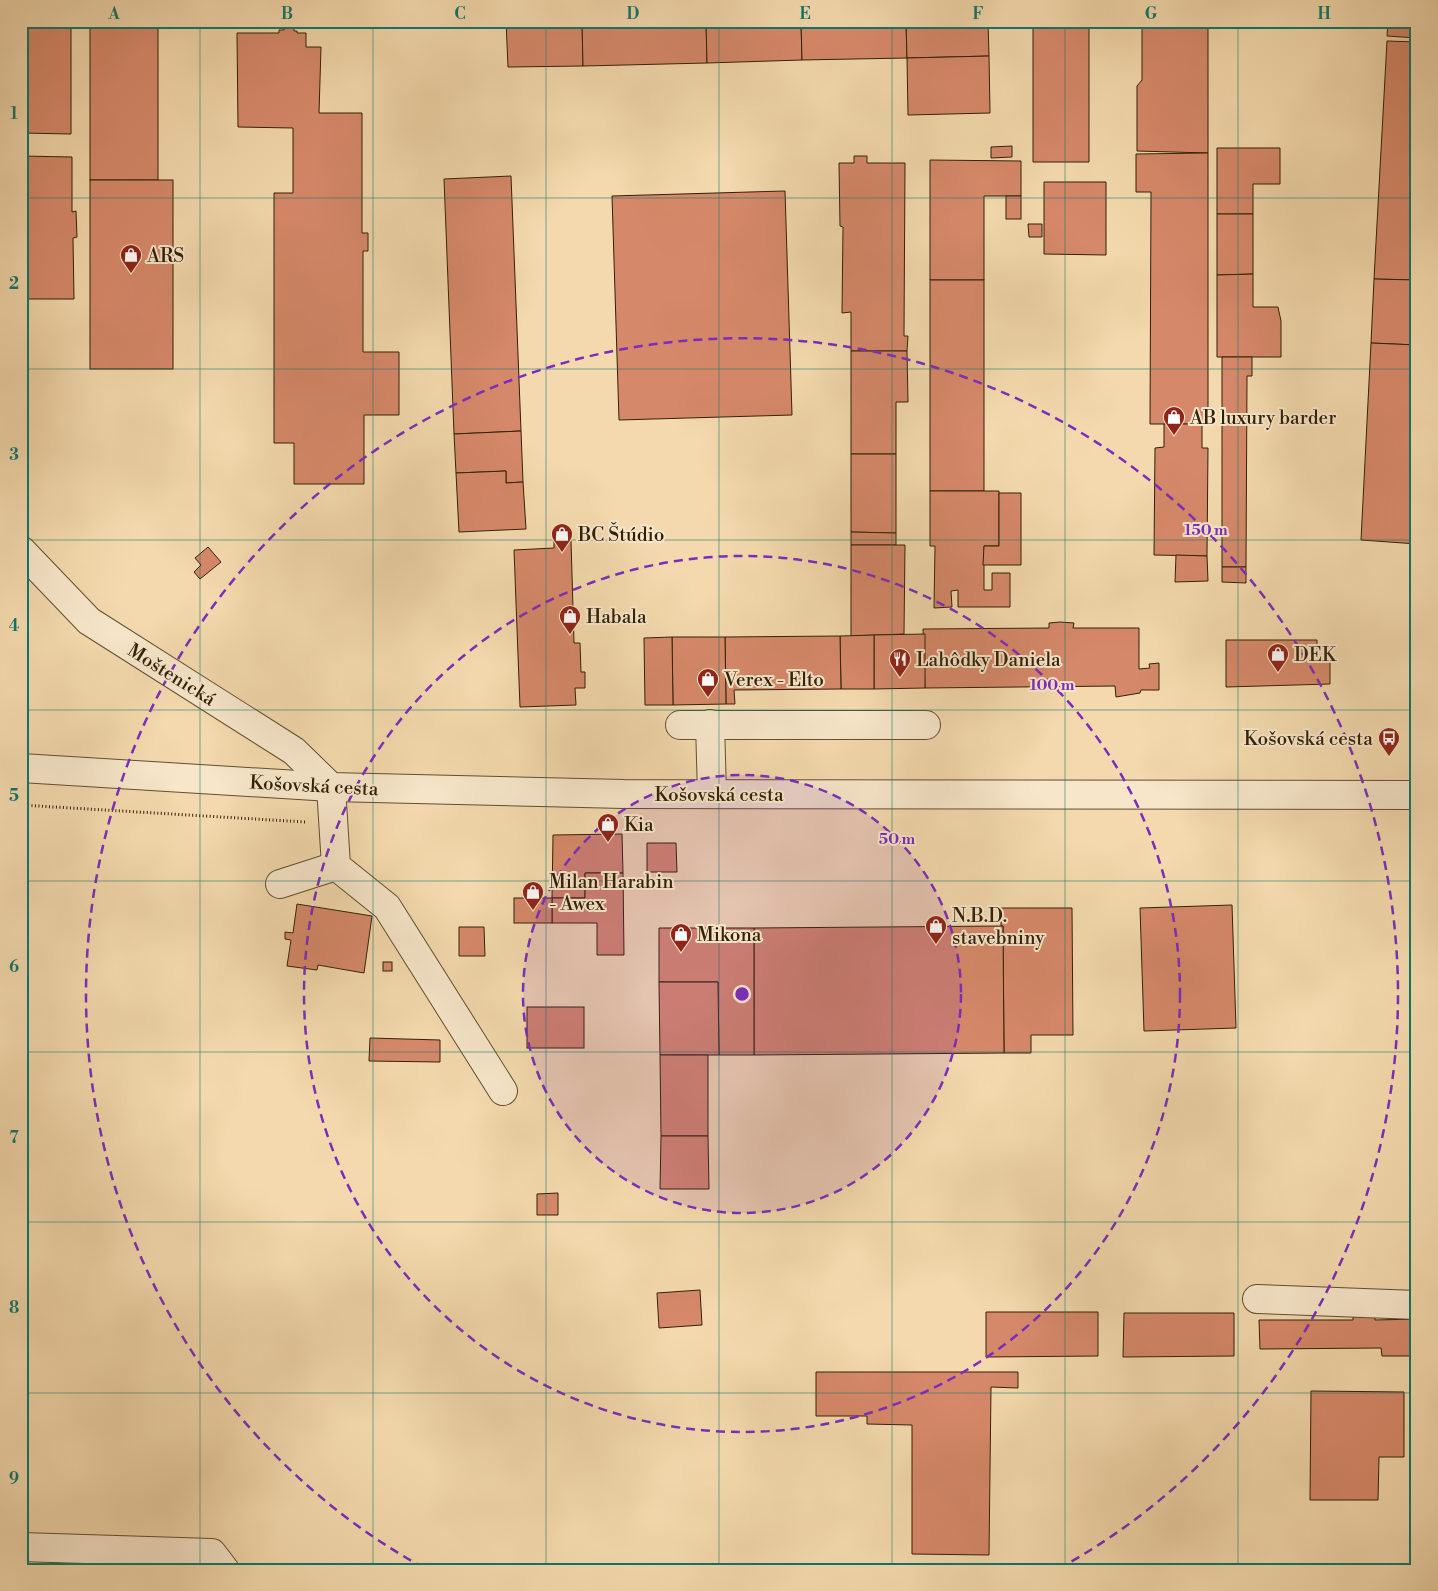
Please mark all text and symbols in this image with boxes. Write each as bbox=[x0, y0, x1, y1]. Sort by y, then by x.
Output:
text: A bbox=[107, 4, 120, 24]
text: B bbox=[281, 4, 293, 24]
text: C bbox=[454, 4, 466, 24]
text: D bbox=[627, 4, 640, 24]
text: E bbox=[799, 4, 811, 24]
text: F bbox=[972, 4, 984, 24]
text: G bbox=[1145, 4, 1158, 24]
text: H bbox=[1317, 4, 1331, 24]
text: 1 bbox=[10, 104, 18, 124]
shop icon: ARS bbox=[119, 243, 143, 274]
place label: ARS bbox=[146, 244, 184, 268]
text: 2 bbox=[9, 274, 19, 294]
shop icon: AB luxury barder bbox=[1162, 405, 1186, 436]
place label: AB luxury barder bbox=[1189, 406, 1336, 430]
text: 3 bbox=[9, 445, 19, 465]
text: 150 m bbox=[1184, 521, 1228, 540]
shop icon: BC Štúdio bbox=[550, 522, 574, 553]
place label: BC Štúdio bbox=[577, 522, 665, 547]
shop icon: Habala bbox=[558, 604, 582, 635]
place label: Habala bbox=[586, 605, 647, 629]
text: 4 bbox=[9, 616, 20, 636]
street label: Moštenická bbox=[123, 638, 220, 712]
shop icon: DEK bbox=[1266, 642, 1290, 673]
place label: DEK bbox=[1294, 643, 1337, 667]
restaurant icon: Lahôdky Daniela bbox=[888, 647, 912, 678]
place label: Lahôdky Daniela bbox=[916, 648, 1061, 672]
shop icon: Verex - Elto bbox=[696, 667, 720, 698]
place label: Verex - Elto bbox=[723, 668, 824, 692]
text: 100 m bbox=[1030, 676, 1075, 695]
bus stop icon: Košovská cesta bbox=[1377, 726, 1401, 757]
place label: Košovská cesta bbox=[1244, 727, 1373, 751]
street label: Košovská cesta bbox=[249, 771, 379, 801]
street label: Košovská cesta bbox=[654, 783, 784, 807]
text: 5 bbox=[9, 786, 19, 806]
shop icon: Kia bbox=[596, 812, 620, 843]
place label: Kia bbox=[624, 813, 654, 837]
text: 50 m bbox=[879, 830, 915, 849]
place label: Milan Harabin - Awex bbox=[549, 870, 674, 916]
shop icon: Milan Harabin - Awex bbox=[521, 880, 545, 911]
place label: N.B.D. stavebniny bbox=[952, 904, 1045, 950]
shop icon: N.B.D. stavebniny bbox=[924, 914, 948, 945]
shop icon: Mikona bbox=[669, 922, 693, 953]
place label: Mikona bbox=[697, 923, 762, 947]
text: 6 bbox=[9, 957, 19, 977]
centre of rings bbox=[733, 985, 751, 1003]
text: 7 bbox=[9, 1128, 19, 1148]
text: 8 bbox=[9, 1298, 19, 1318]
text: 9 bbox=[9, 1469, 19, 1489]

